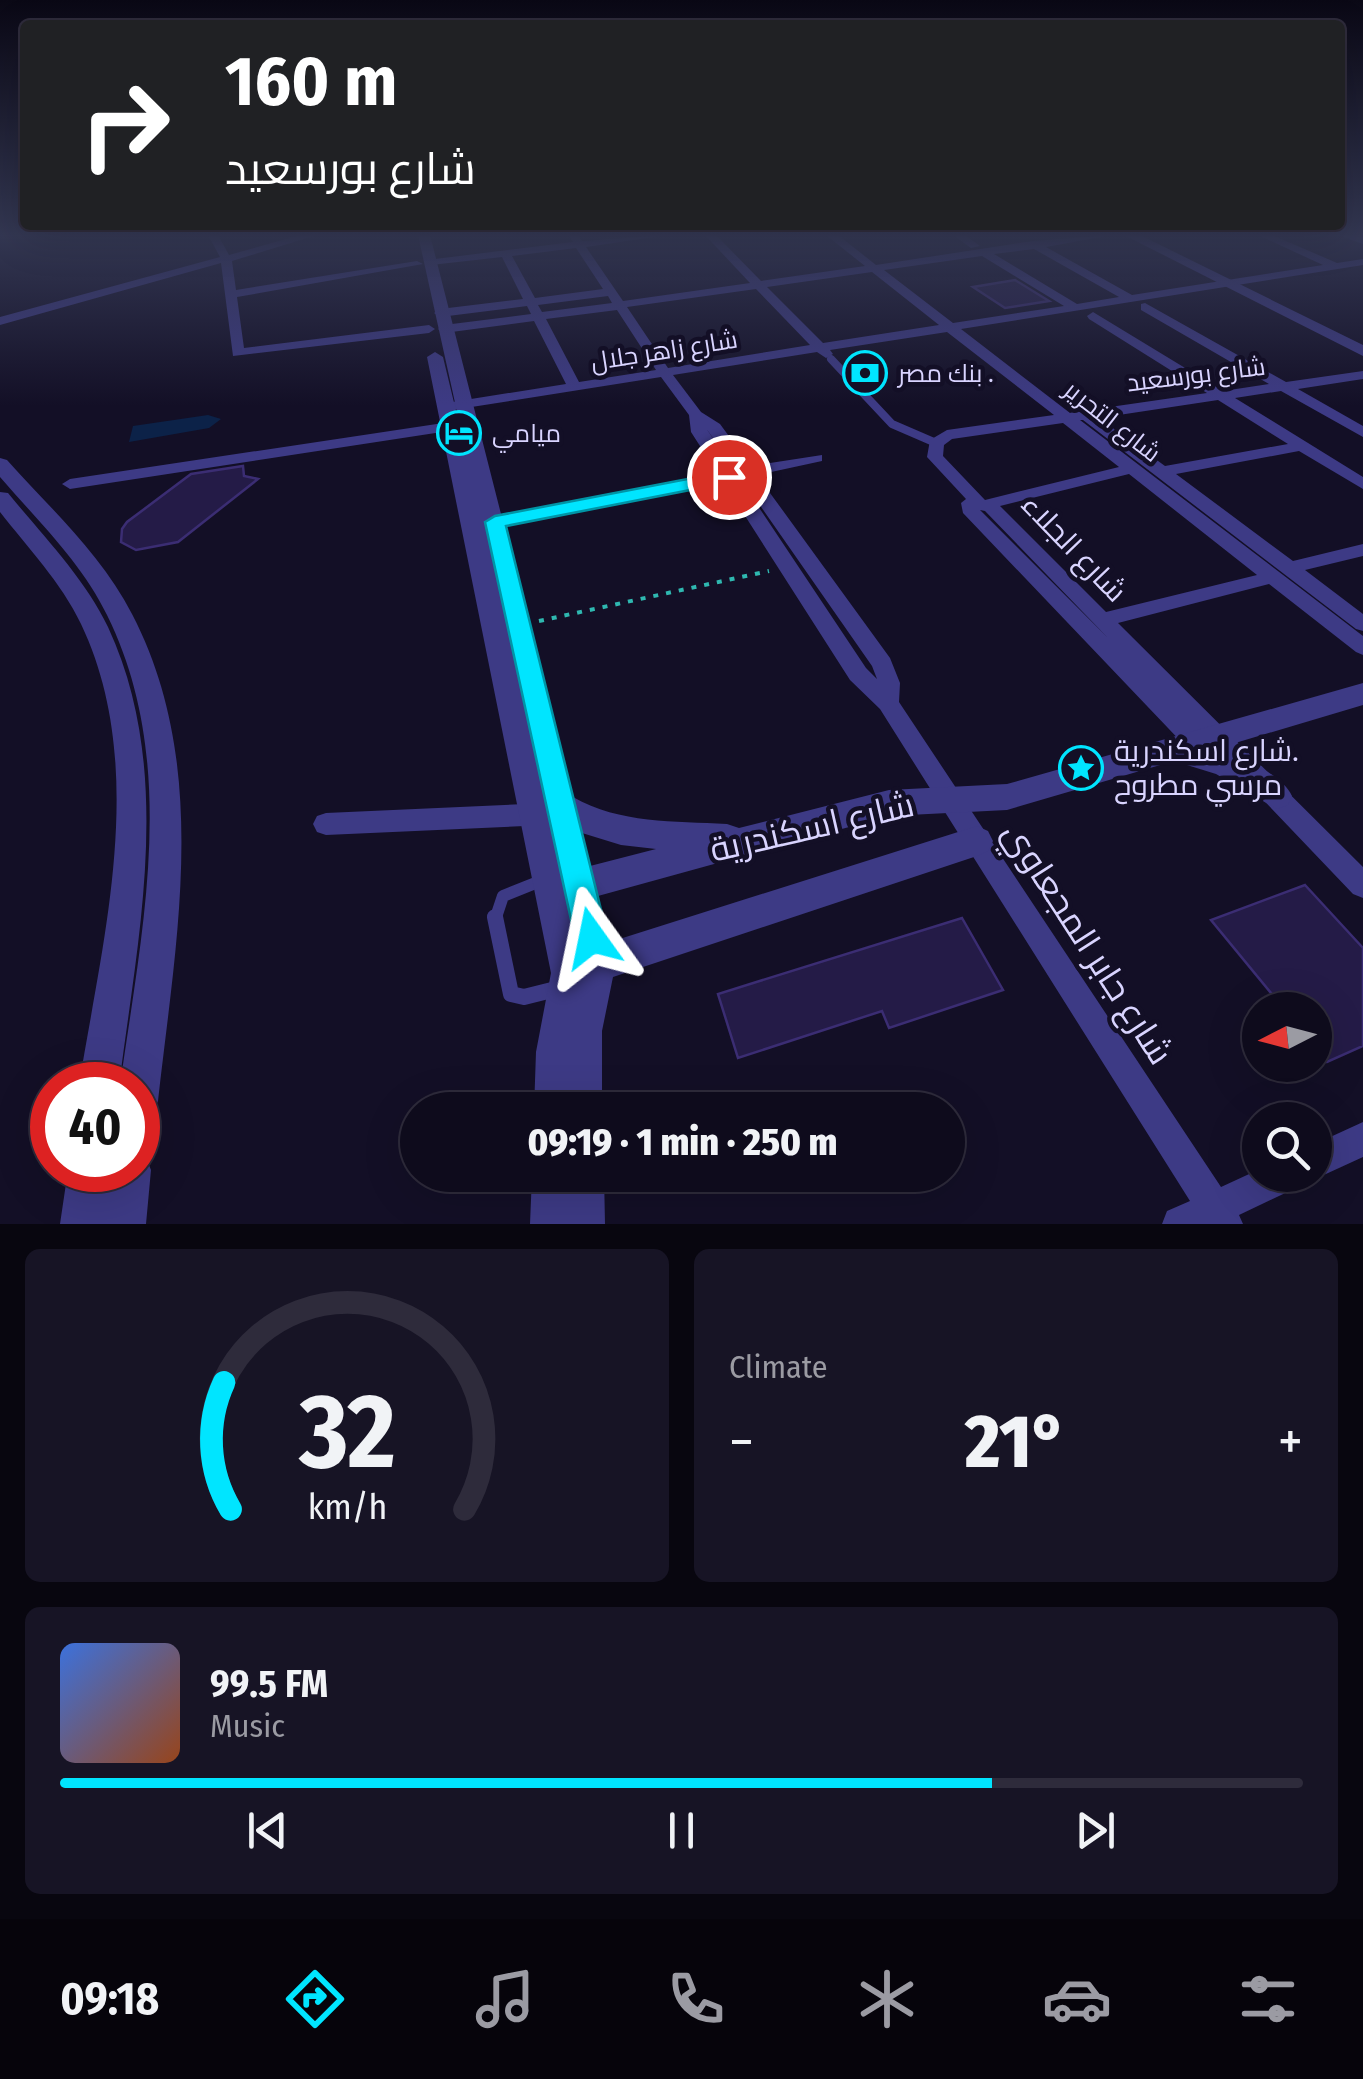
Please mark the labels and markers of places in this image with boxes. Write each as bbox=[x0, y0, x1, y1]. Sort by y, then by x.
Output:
bank icon: بنك مصر . bbox=[842, 350, 888, 396]
place label: بنك مصر . bbox=[896, 359, 994, 389]
hotel icon: ميامي bbox=[436, 410, 482, 456]
place label: ميامي bbox=[492, 419, 561, 453]
pin bbox=[687, 435, 772, 520]
place label: شارع اسكندرية. مرسي مطروح bbox=[1114, 733, 1299, 807]
place icon: شارع اسكندرية. مرسي مطروح bbox=[1058, 745, 1104, 791]

